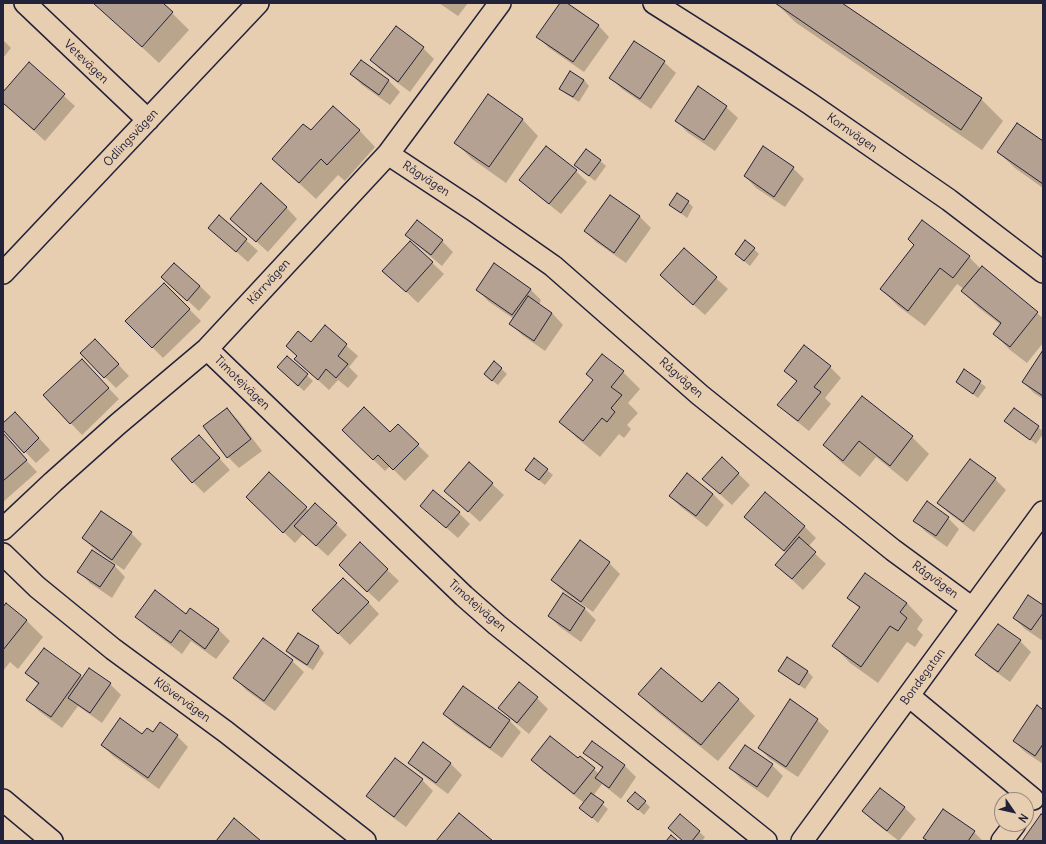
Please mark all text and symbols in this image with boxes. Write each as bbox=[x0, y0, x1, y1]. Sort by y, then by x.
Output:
street label: Vetevägen bbox=[61, 37, 111, 87]
street label: Odlingsvägen bbox=[101, 106, 161, 170]
street label: Kornvägen bbox=[824, 110, 880, 156]
street label: Rågvägen bbox=[400, 158, 452, 200]
street label: Kärrvägen bbox=[245, 256, 293, 308]
street label: Timotejvägen bbox=[211, 353, 273, 413]
street label: Rågvägen bbox=[656, 355, 706, 401]
street label: Rågvägen bbox=[909, 558, 961, 602]
street label: Timotejvägen bbox=[445, 577, 509, 635]
street label: Bondegatan bbox=[898, 646, 948, 708]
street label: Klövervägen bbox=[151, 675, 213, 725]
north arrow bbox=[994, 792, 1034, 832]
text: N bbox=[1015, 811, 1031, 825]

